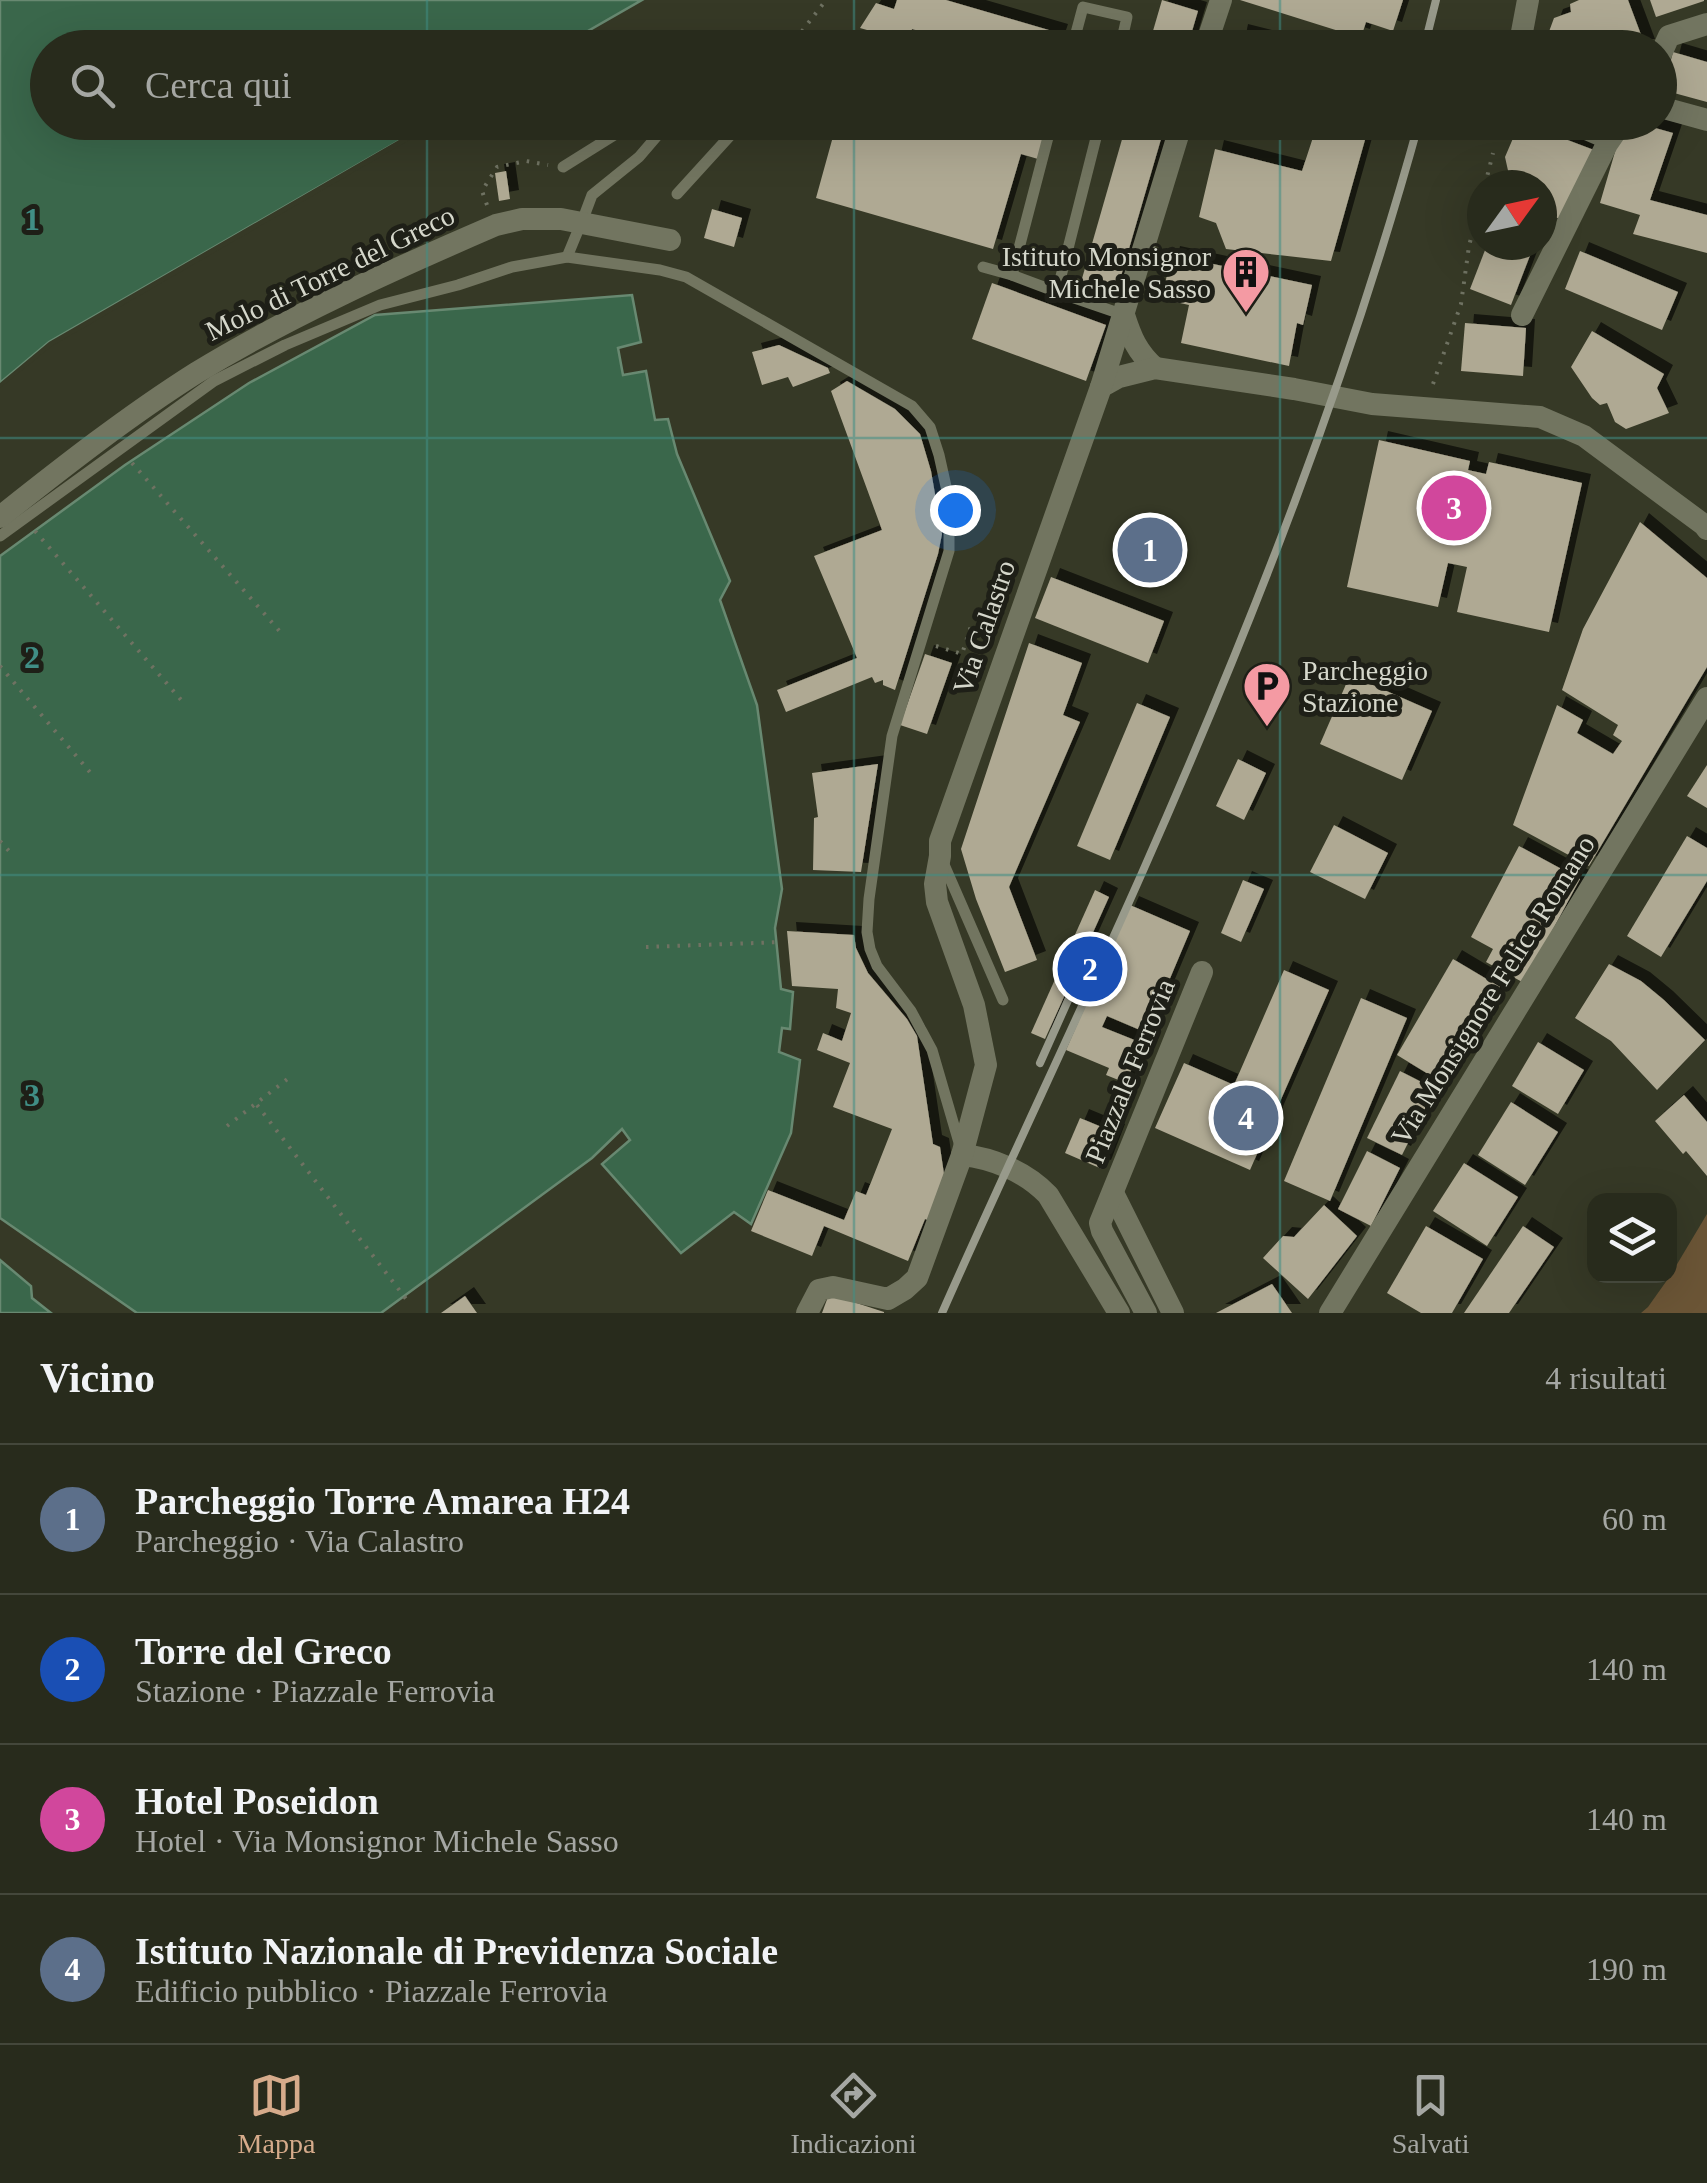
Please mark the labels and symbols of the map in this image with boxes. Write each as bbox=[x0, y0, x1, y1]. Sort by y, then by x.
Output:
north arrow bbox=[1467, 170, 1557, 260]
street label: Molo di Torre del Greco bbox=[201, 199, 459, 347]
text: 1 bbox=[24, 201, 40, 237]
place label: Istituto Monsignor Michele Sasso bbox=[1002, 241, 1212, 304]
building icon: Istituto Monsignor Michele Sasso bbox=[1220, 246, 1272, 314]
pin: 3 bbox=[1422, 470, 1486, 546]
your location bbox=[930, 485, 981, 536]
pin: 1 bbox=[1118, 512, 1182, 588]
street label: Via Calastro bbox=[947, 556, 1021, 698]
text: 2 bbox=[24, 639, 40, 675]
place label: Parcheggio Stazione bbox=[1302, 655, 1428, 718]
parking icon: Parcheggio Stazione bbox=[1241, 660, 1293, 728]
street label: Via Monsignore Felice Romano bbox=[1385, 830, 1601, 1150]
pin: 2 bbox=[1058, 932, 1122, 1006]
street label: Piazzale Ferrovia bbox=[1079, 974, 1181, 1167]
text: 3 bbox=[24, 1077, 40, 1113]
pin: 4 bbox=[1214, 1080, 1278, 1156]

